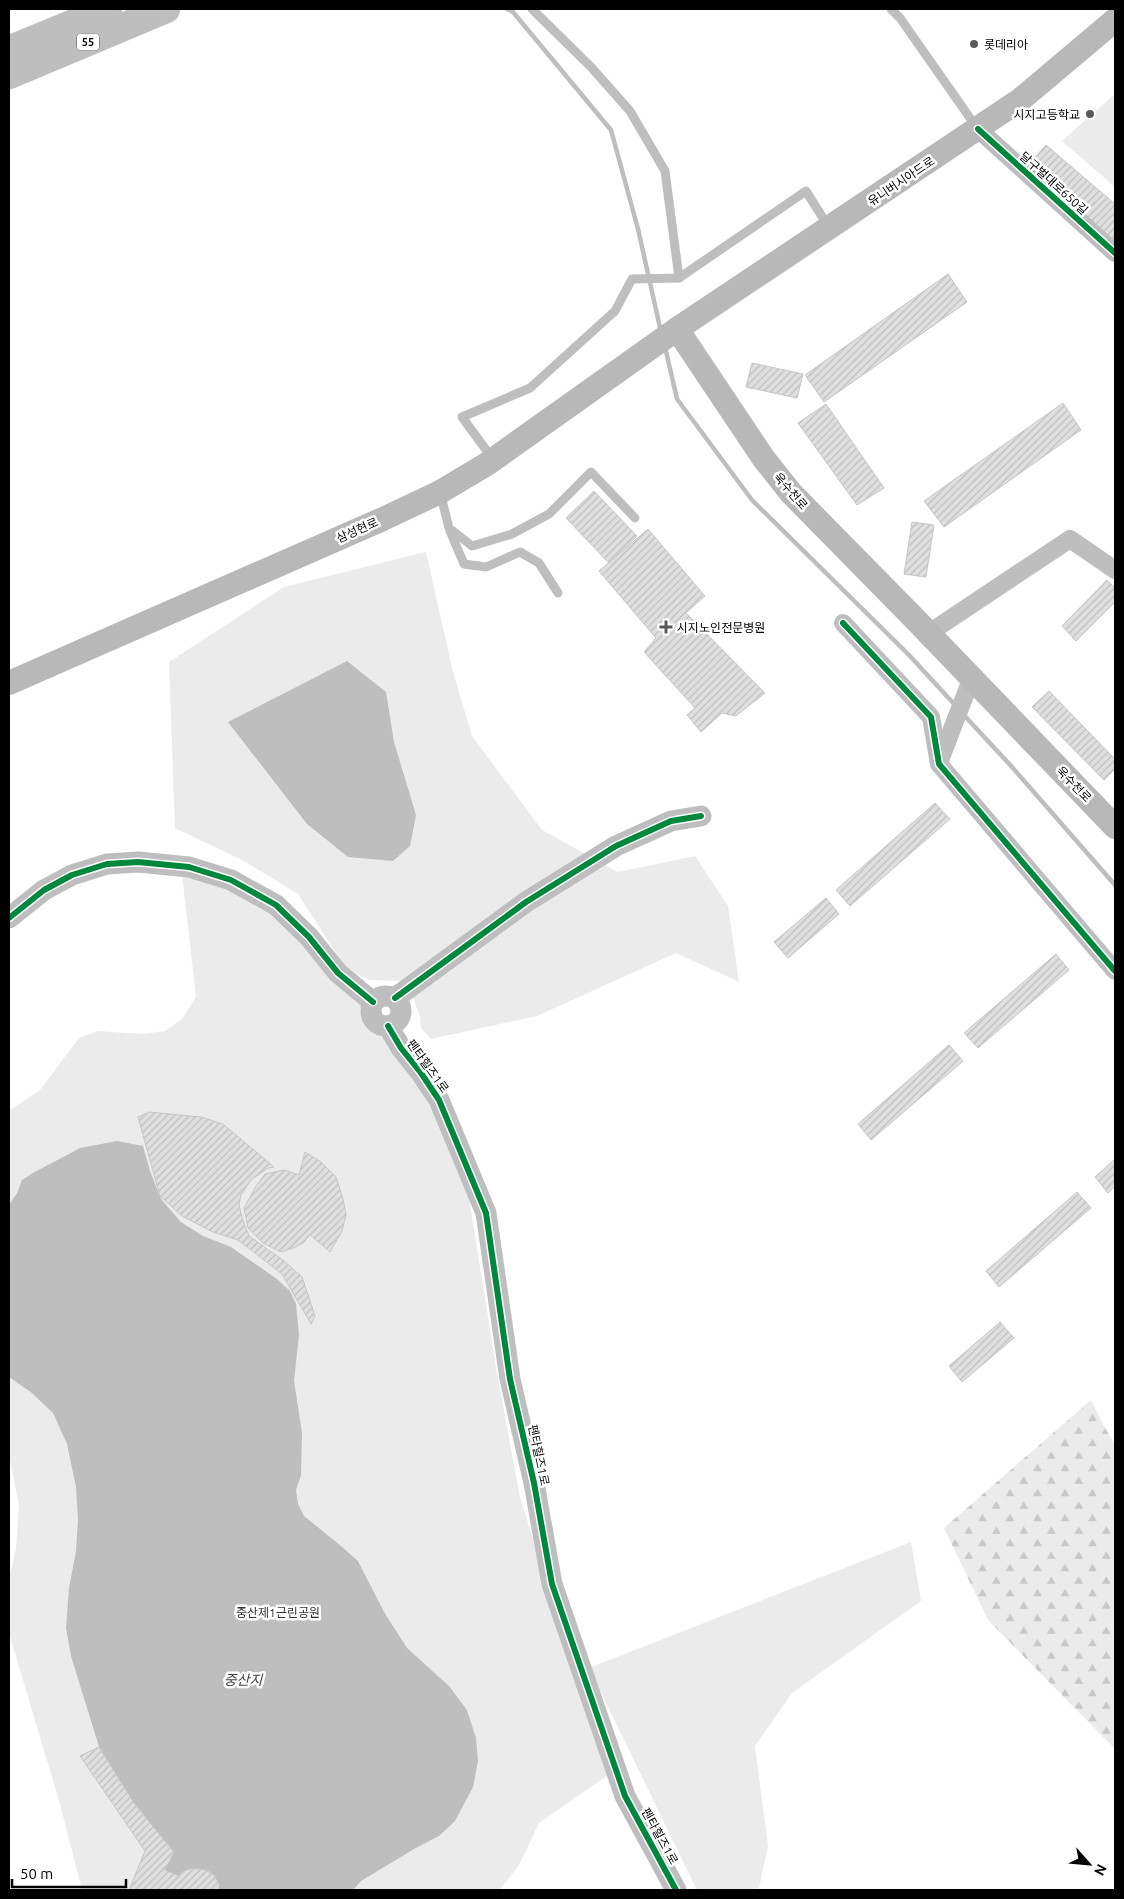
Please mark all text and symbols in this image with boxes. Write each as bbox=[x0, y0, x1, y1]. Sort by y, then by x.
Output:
road number: 55 bbox=[77, 34, 99, 51]
marker: 롯데리아 bbox=[968, 38, 980, 50]
place label: 롯데리아 bbox=[984, 38, 1028, 51]
place label: 시지고등학교 bbox=[1014, 108, 1080, 121]
marker: 시지고등학교 bbox=[1084, 108, 1096, 120]
street label: 달구벌대로650길 bbox=[1017, 149, 1091, 217]
street label: 유니버시아드로 bbox=[865, 154, 937, 208]
street label: 욱수천로 bbox=[772, 470, 810, 512]
street label: 삼성현로 bbox=[334, 515, 380, 545]
marker: 시지노인전문병원 bbox=[659, 620, 673, 634]
place label: 시지노인전문병원 bbox=[677, 621, 765, 634]
street label: 욱수천로 bbox=[1054, 764, 1094, 804]
street label: 펜타힐즈1로 bbox=[405, 1037, 451, 1095]
street label: 펜타힐즈1로 bbox=[526, 1423, 552, 1487]
park label: 중산제1근린공원 bbox=[236, 1606, 320, 1619]
water label: 중산지 bbox=[224, 1672, 263, 1688]
street label: 펜타힐즈1로 bbox=[639, 1806, 681, 1866]
north arrow bbox=[1064, 1839, 1114, 1889]
scale bar bbox=[12, 1856, 126, 1888]
text: N bbox=[1091, 1862, 1110, 1878]
text: 50 m bbox=[20, 1865, 53, 1882]

